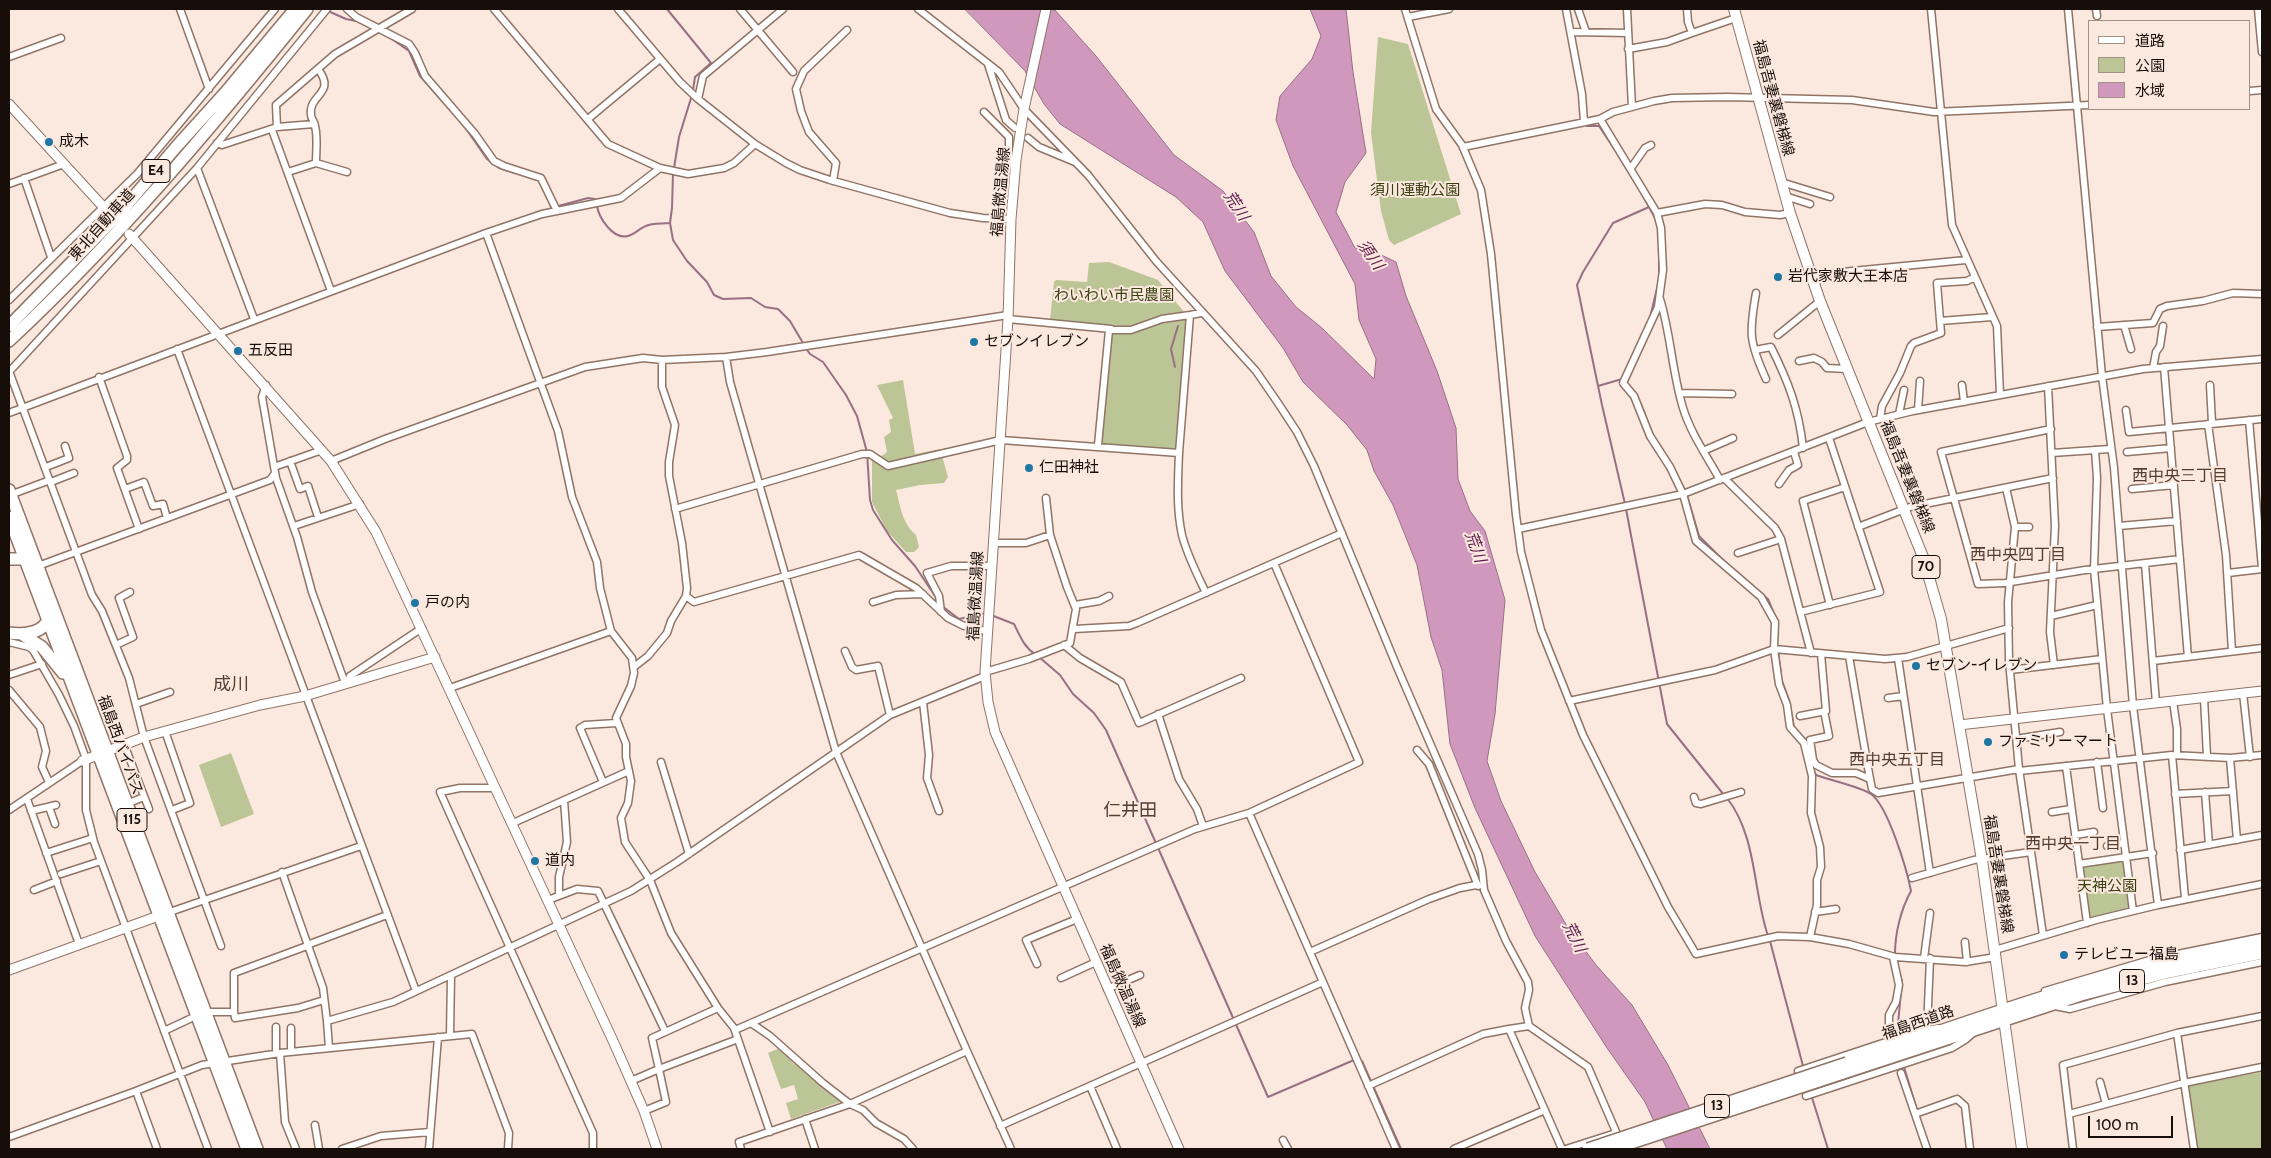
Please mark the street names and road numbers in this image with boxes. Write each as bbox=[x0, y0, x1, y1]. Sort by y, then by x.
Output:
street label: 福島吾妻裏磐梯線 bbox=[1749, 38, 1797, 158]
street label: 福島微温湯線 bbox=[988, 146, 1014, 238]
road number: E4 bbox=[142, 160, 170, 182]
street label: 東北自動車道 bbox=[65, 186, 139, 264]
street label: 福島吾妻裏磐梯線 bbox=[1876, 418, 1938, 536]
street label: 福島微温湯線 bbox=[965, 551, 987, 641]
road number: 70 bbox=[1912, 556, 1940, 578]
street label: 福島西バイパス bbox=[94, 693, 146, 797]
road number: 115 bbox=[117, 808, 147, 832]
street label: 福島吾妻裏磐梯線 bbox=[1980, 813, 2016, 935]
street label: 福島微温湯線 bbox=[1095, 941, 1149, 1031]
road number: 13 bbox=[2120, 969, 2144, 992]
street label: 福島西道路 bbox=[1880, 1002, 1956, 1044]
road number: 13 bbox=[1704, 1094, 1730, 1118]

